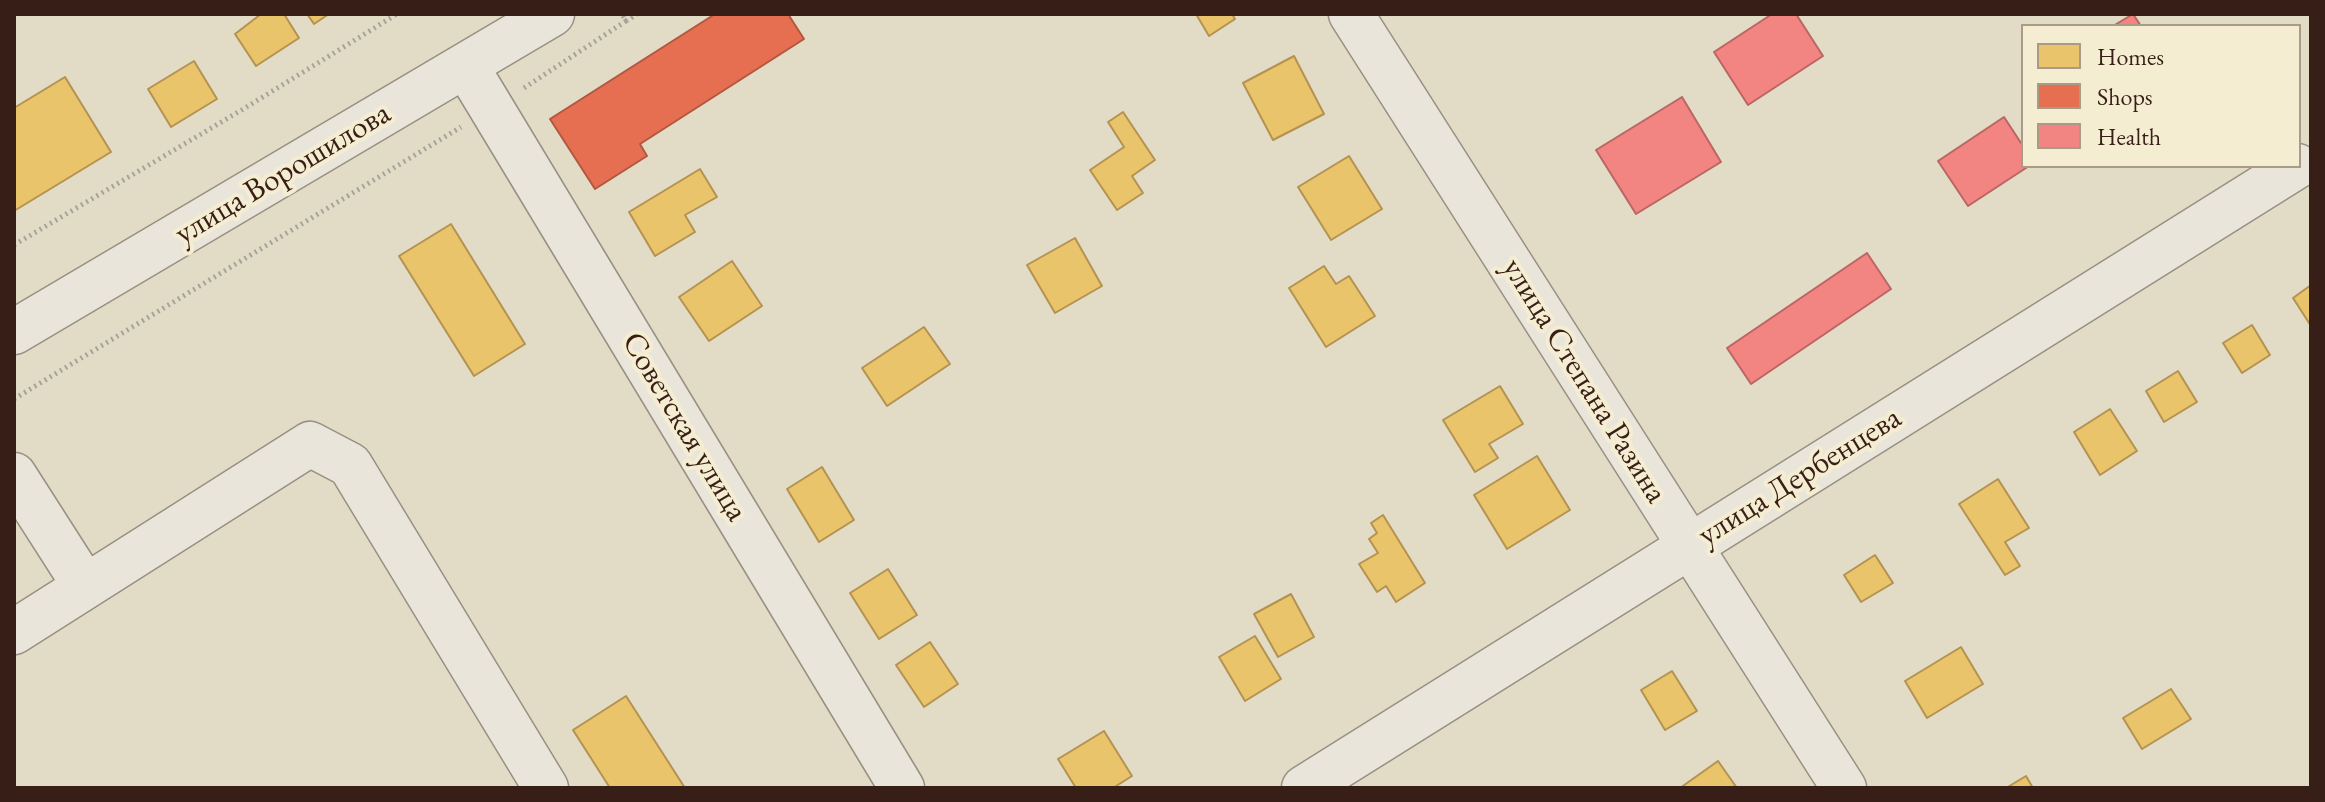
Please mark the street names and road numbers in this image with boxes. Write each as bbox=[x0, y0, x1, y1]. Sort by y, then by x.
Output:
street label: улица Ворошилова bbox=[168, 95, 398, 253]
street label: улица Степана Разина bbox=[1493, 252, 1675, 510]
street label: Советская улица bbox=[613, 326, 755, 528]
street label: улица Дербенцева bbox=[1691, 399, 1909, 555]

